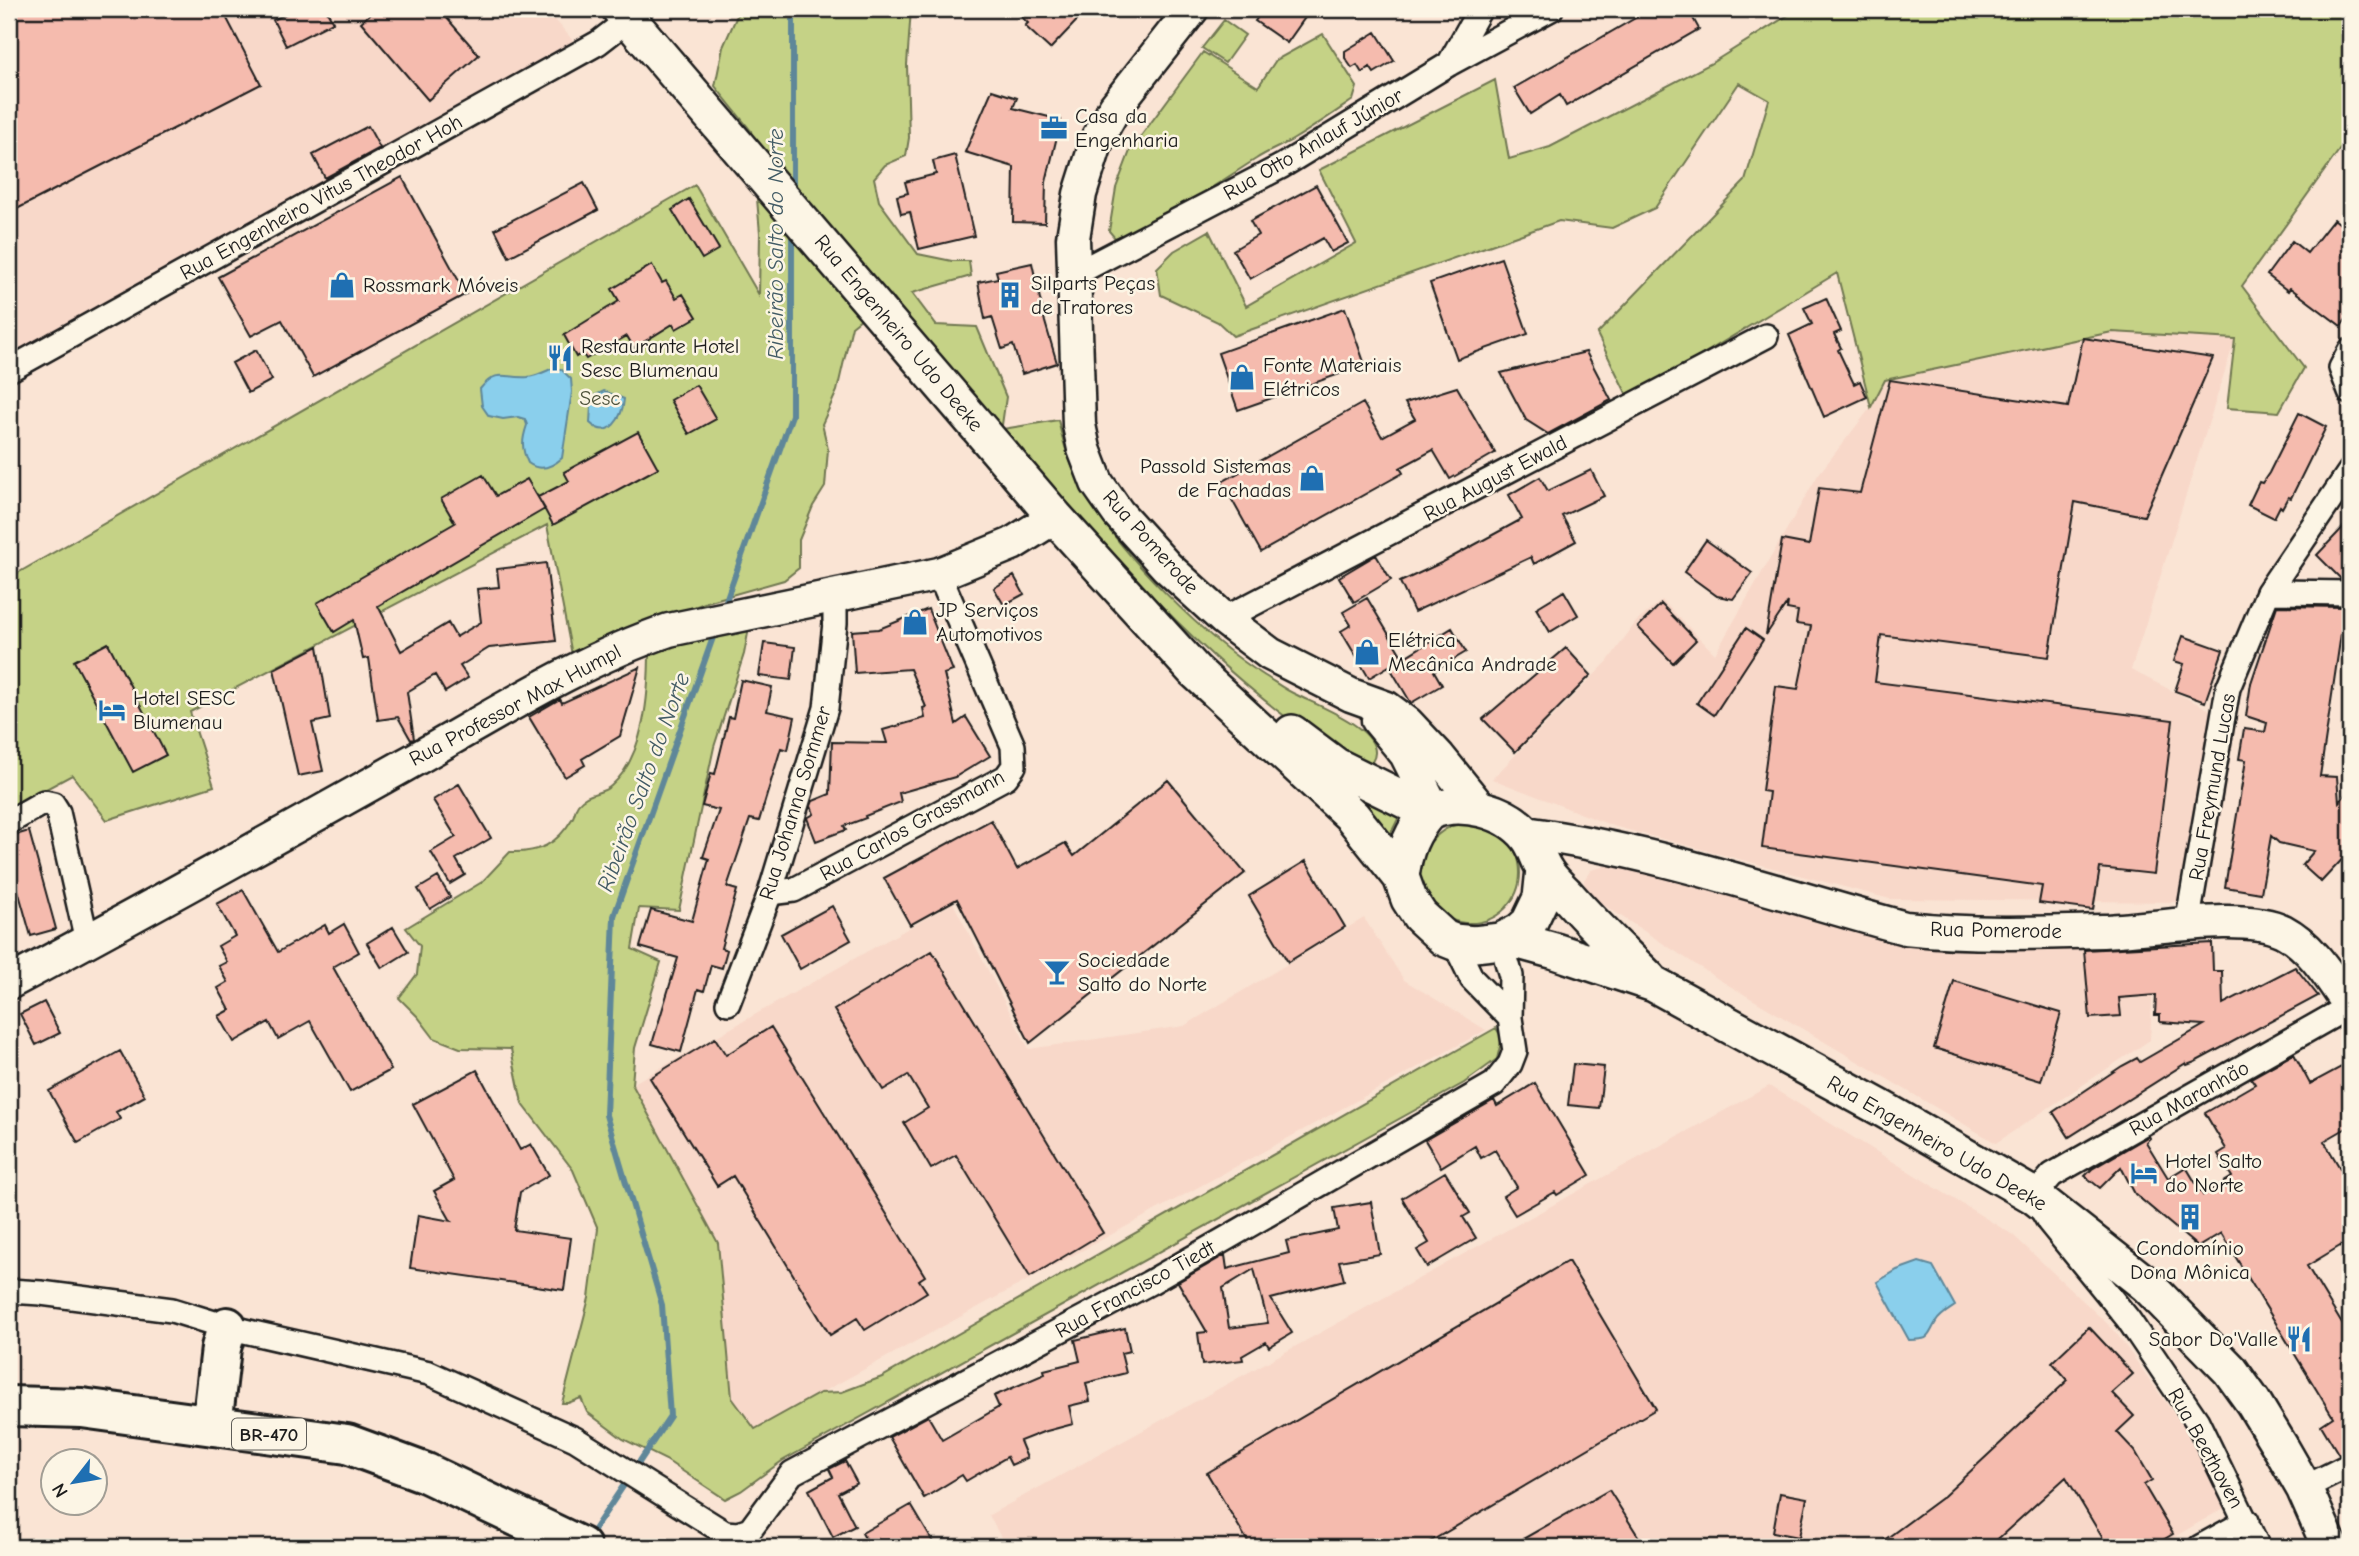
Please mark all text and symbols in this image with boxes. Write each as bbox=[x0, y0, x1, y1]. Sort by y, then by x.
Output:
street label: Rua Otto Anlauf Júnior bbox=[1219, 82, 1408, 205]
place label: Casa da Engenharia bbox=[1075, 104, 1179, 152]
street label: Rua Engenheiro Vitus Theodor Hoh bbox=[176, 109, 466, 285]
office icon: Casa da Engenharia bbox=[1039, 113, 1069, 143]
water label: Ribeirão Salto do Norte bbox=[762, 128, 789, 360]
street label: Rua Engenheiro Udo Deeke bbox=[810, 230, 988, 436]
shop icon: Rossmark Móveis bbox=[327, 270, 357, 300]
place label: Silparts Peças de Tratores bbox=[1031, 271, 1155, 319]
place label: Rossmark Móveis bbox=[363, 273, 518, 297]
building icon: Silparts Peças de Tratores bbox=[995, 280, 1025, 310]
place label: Restaurante Hotel Sesc Blumenau bbox=[581, 334, 739, 382]
restaurant icon: Restaurante Hotel Sesc Blumenau bbox=[545, 343, 575, 373]
place label: Fonte Materiais Elétricos bbox=[1263, 353, 1401, 401]
shop icon: Fonte Materiais Elétricos bbox=[1227, 362, 1257, 392]
park label: Sesc bbox=[580, 386, 620, 410]
street label: Rua August Ewald bbox=[1419, 430, 1571, 526]
place label: Passold Sistemas de Fachadas bbox=[1140, 454, 1291, 502]
shop icon: Passold Sistemas de Fachadas bbox=[1297, 463, 1327, 493]
street label: Rua Pomerode bbox=[1098, 485, 1204, 599]
place label: JP Serviços Automotivos bbox=[936, 598, 1043, 646]
shop icon: JP Serviços Automotivos bbox=[900, 607, 930, 637]
place label: Elétrica Mecânica Andrade bbox=[1388, 628, 1557, 676]
shop icon: Elétrica Mecânica Andrade bbox=[1352, 637, 1382, 667]
street label: Rua Professor Max Humpl bbox=[405, 639, 625, 771]
water label: Ribeirão Salto do Norte bbox=[591, 669, 696, 895]
place label: Hotel SESC Blumenau bbox=[133, 686, 235, 734]
street label: Rua Freymund Lucas bbox=[2184, 692, 2240, 882]
hotel icon: Hotel SESC Blumenau bbox=[97, 695, 127, 725]
street label: Rua Johanna Sommer bbox=[754, 703, 836, 903]
street label: Rua Carlos Grassmann bbox=[816, 764, 1008, 886]
street label: Rua Pomerode bbox=[1930, 917, 2062, 943]
place label: Sociedade Salto do Norte bbox=[1078, 948, 1207, 996]
bar icon: Sociedade Salto do Norte bbox=[1042, 957, 1072, 987]
street label: Rua Maranhão bbox=[2125, 1055, 2253, 1141]
street label: Rua Engenheiro Udo Deeke bbox=[1823, 1070, 2051, 1216]
place label: Hotel Salto do Norte bbox=[2165, 1149, 2262, 1197]
hotel icon: Hotel Salto do Norte bbox=[2129, 1158, 2159, 1188]
building icon: Condomínio Dona Mônica bbox=[2175, 1202, 2205, 1232]
street label: Rua Francisco Tiedt bbox=[1051, 1235, 1220, 1343]
place label: Condomínio Dona Mônica bbox=[2130, 1236, 2250, 1284]
restaurant icon: Sabor Do'Valle bbox=[2284, 1324, 2314, 1354]
place label: Sabor Do'Valle bbox=[2149, 1327, 2278, 1351]
street label: Rua Beethoven bbox=[2163, 1384, 2249, 1512]
road number: BR-470 bbox=[232, 1418, 306, 1450]
north arrow bbox=[38, 1448, 108, 1518]
text: N bbox=[48, 1479, 73, 1501]

